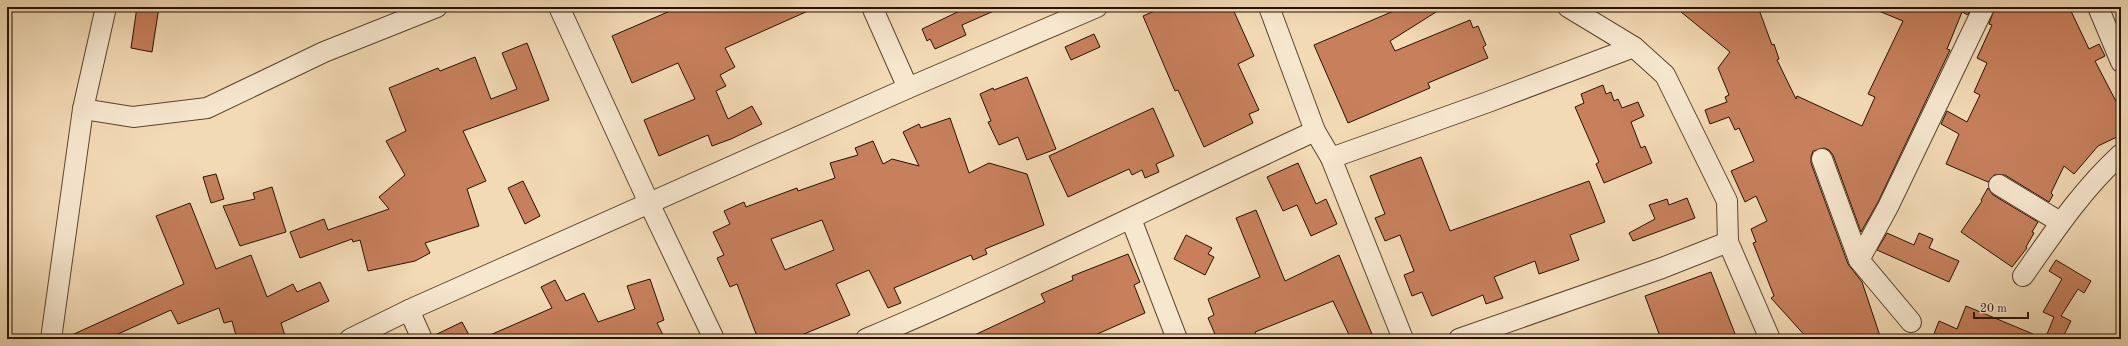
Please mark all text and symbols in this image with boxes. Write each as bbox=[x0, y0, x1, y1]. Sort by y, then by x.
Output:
scale bar bbox=[1974, 294, 2028, 320]
text: 20 m bbox=[1980, 303, 2007, 315]

